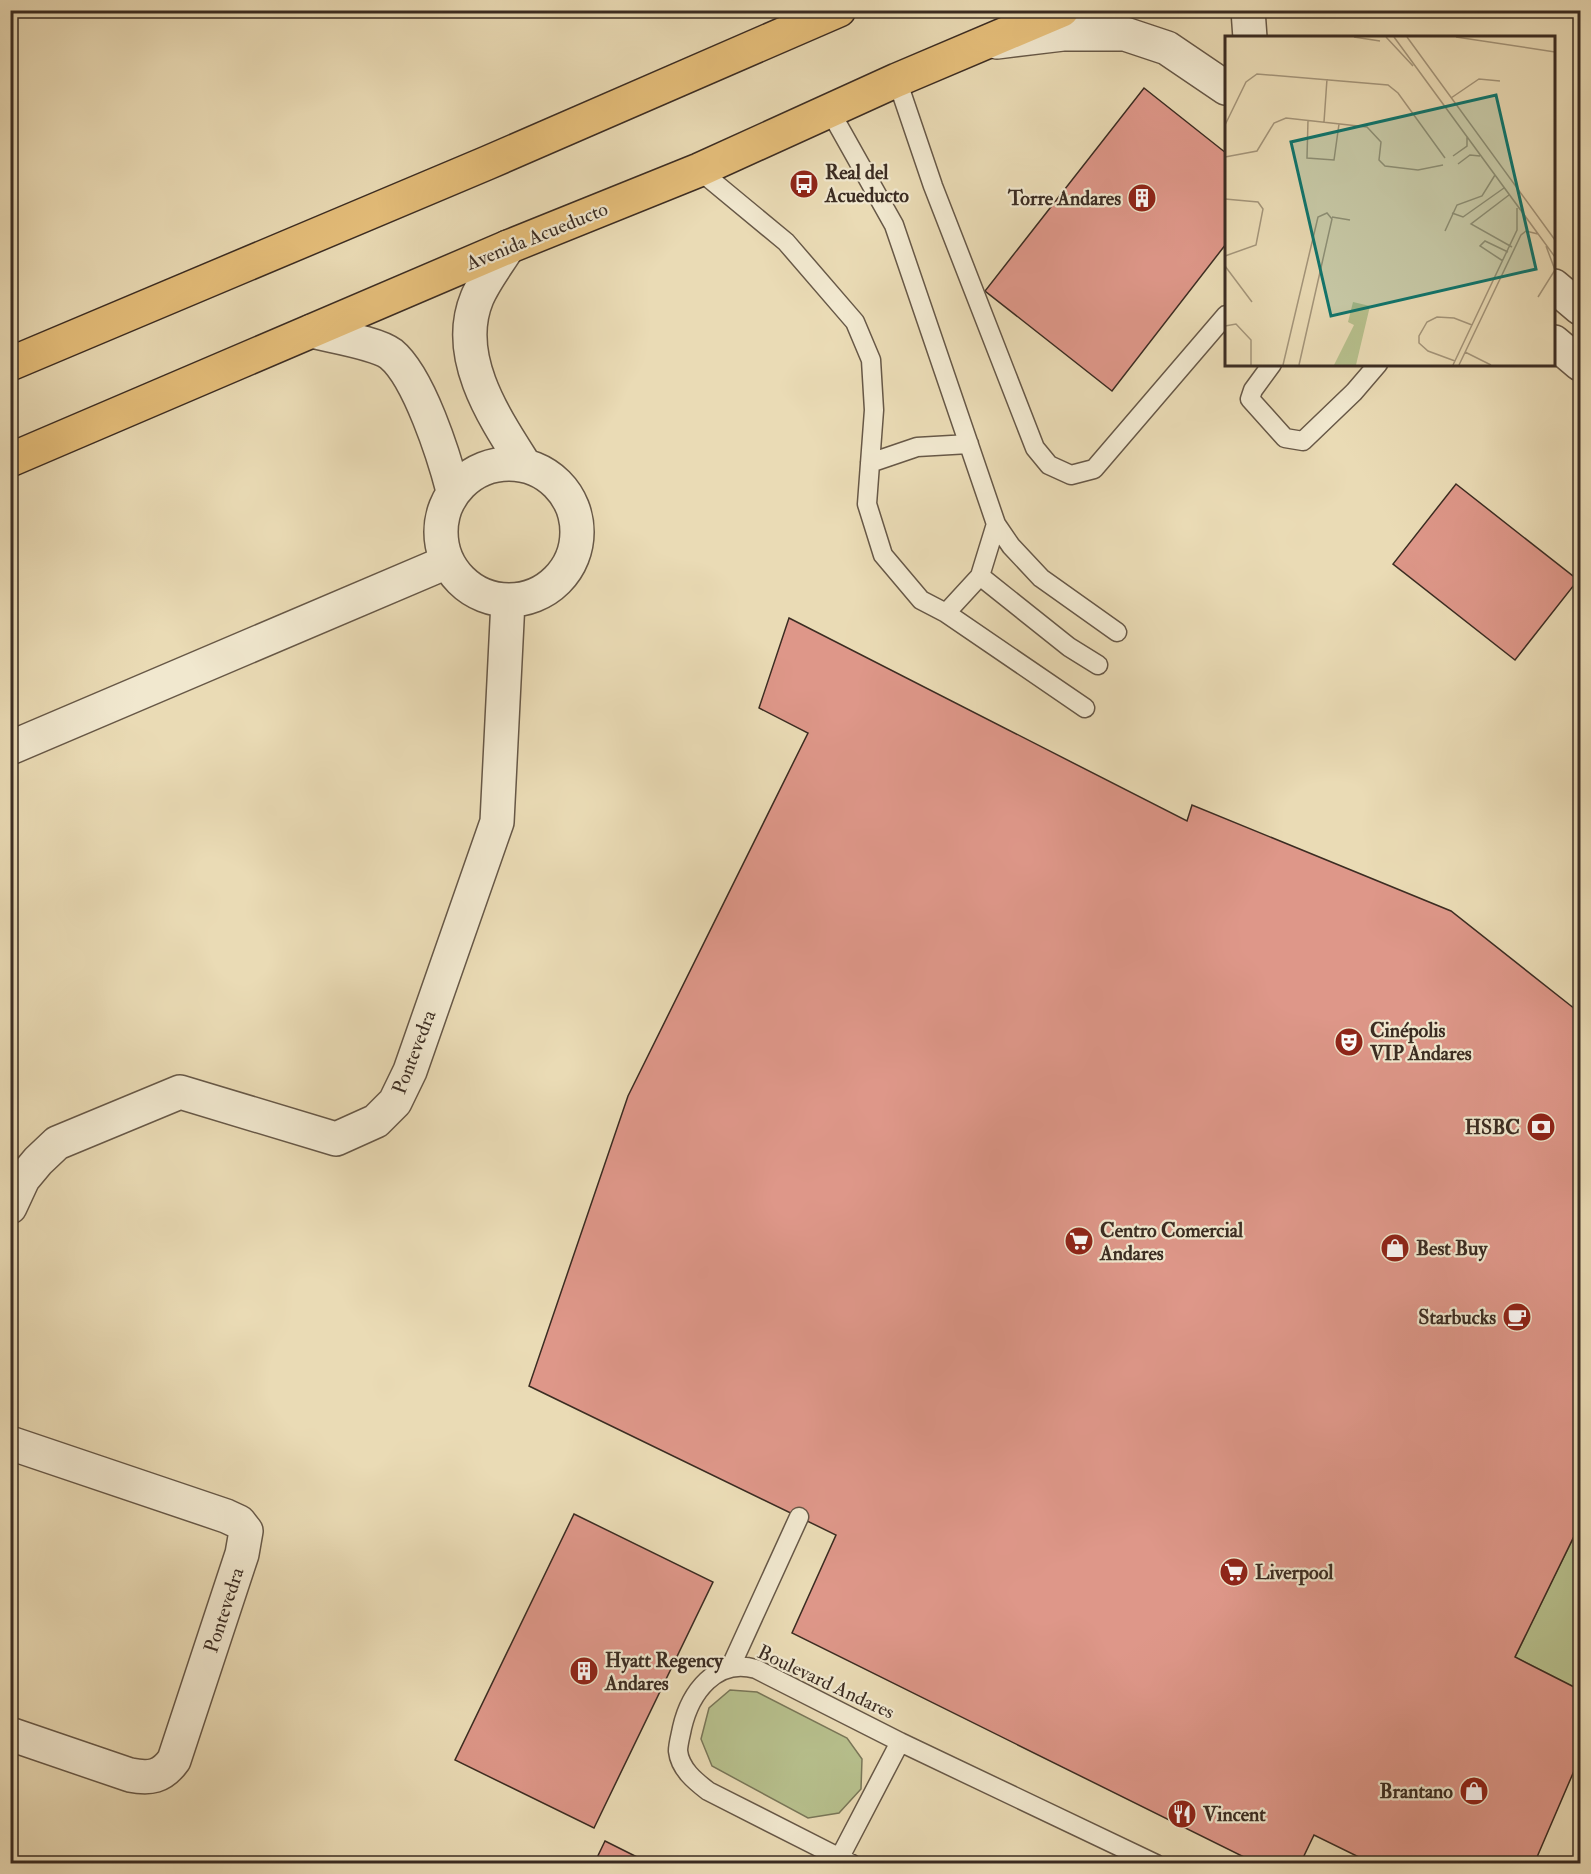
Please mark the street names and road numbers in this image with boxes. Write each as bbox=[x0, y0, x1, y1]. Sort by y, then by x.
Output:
street label: Avenida Acueducto bbox=[462, 196, 612, 276]
street label: Pontevedra bbox=[387, 1006, 442, 1098]
street label: Pontevedra bbox=[198, 1564, 250, 1656]
street label: Boulevard Andares bbox=[754, 1639, 899, 1725]

